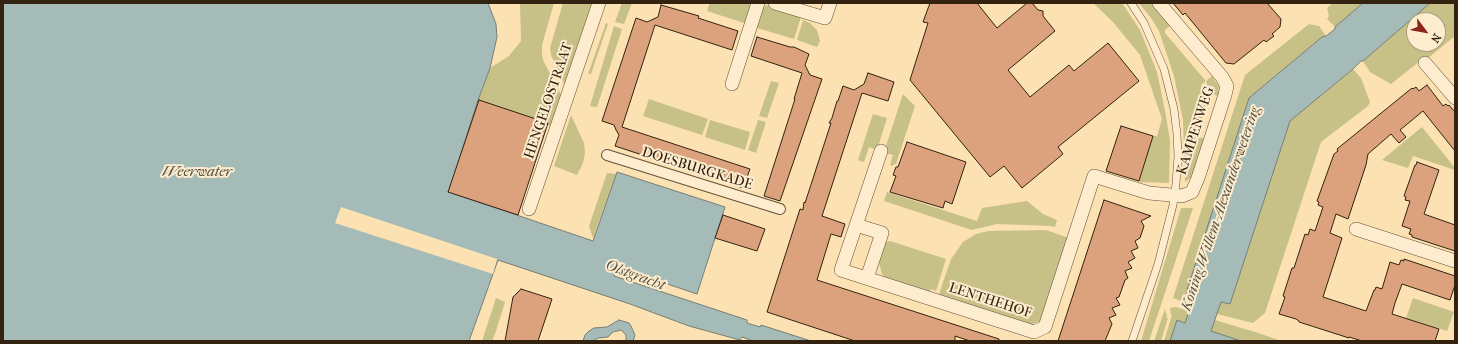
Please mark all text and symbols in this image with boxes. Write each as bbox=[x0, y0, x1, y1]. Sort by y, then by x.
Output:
north arrow bbox=[1406, 12, 1446, 52]
text: N bbox=[1428, 31, 1443, 45]
street label: HENGELOSTRAAT bbox=[521, 41, 577, 161]
street label: KAMPENWEG bbox=[1174, 85, 1218, 177]
water label: Koning Willem-Alexanderwetering bbox=[1177, 104, 1265, 314]
street label: DOESBURGKADE bbox=[639, 144, 755, 194]
water label: Weerwater bbox=[162, 163, 232, 181]
water label: Olstgracht bbox=[603, 257, 667, 295]
street label: LENTHEHOF bbox=[947, 280, 1033, 322]

